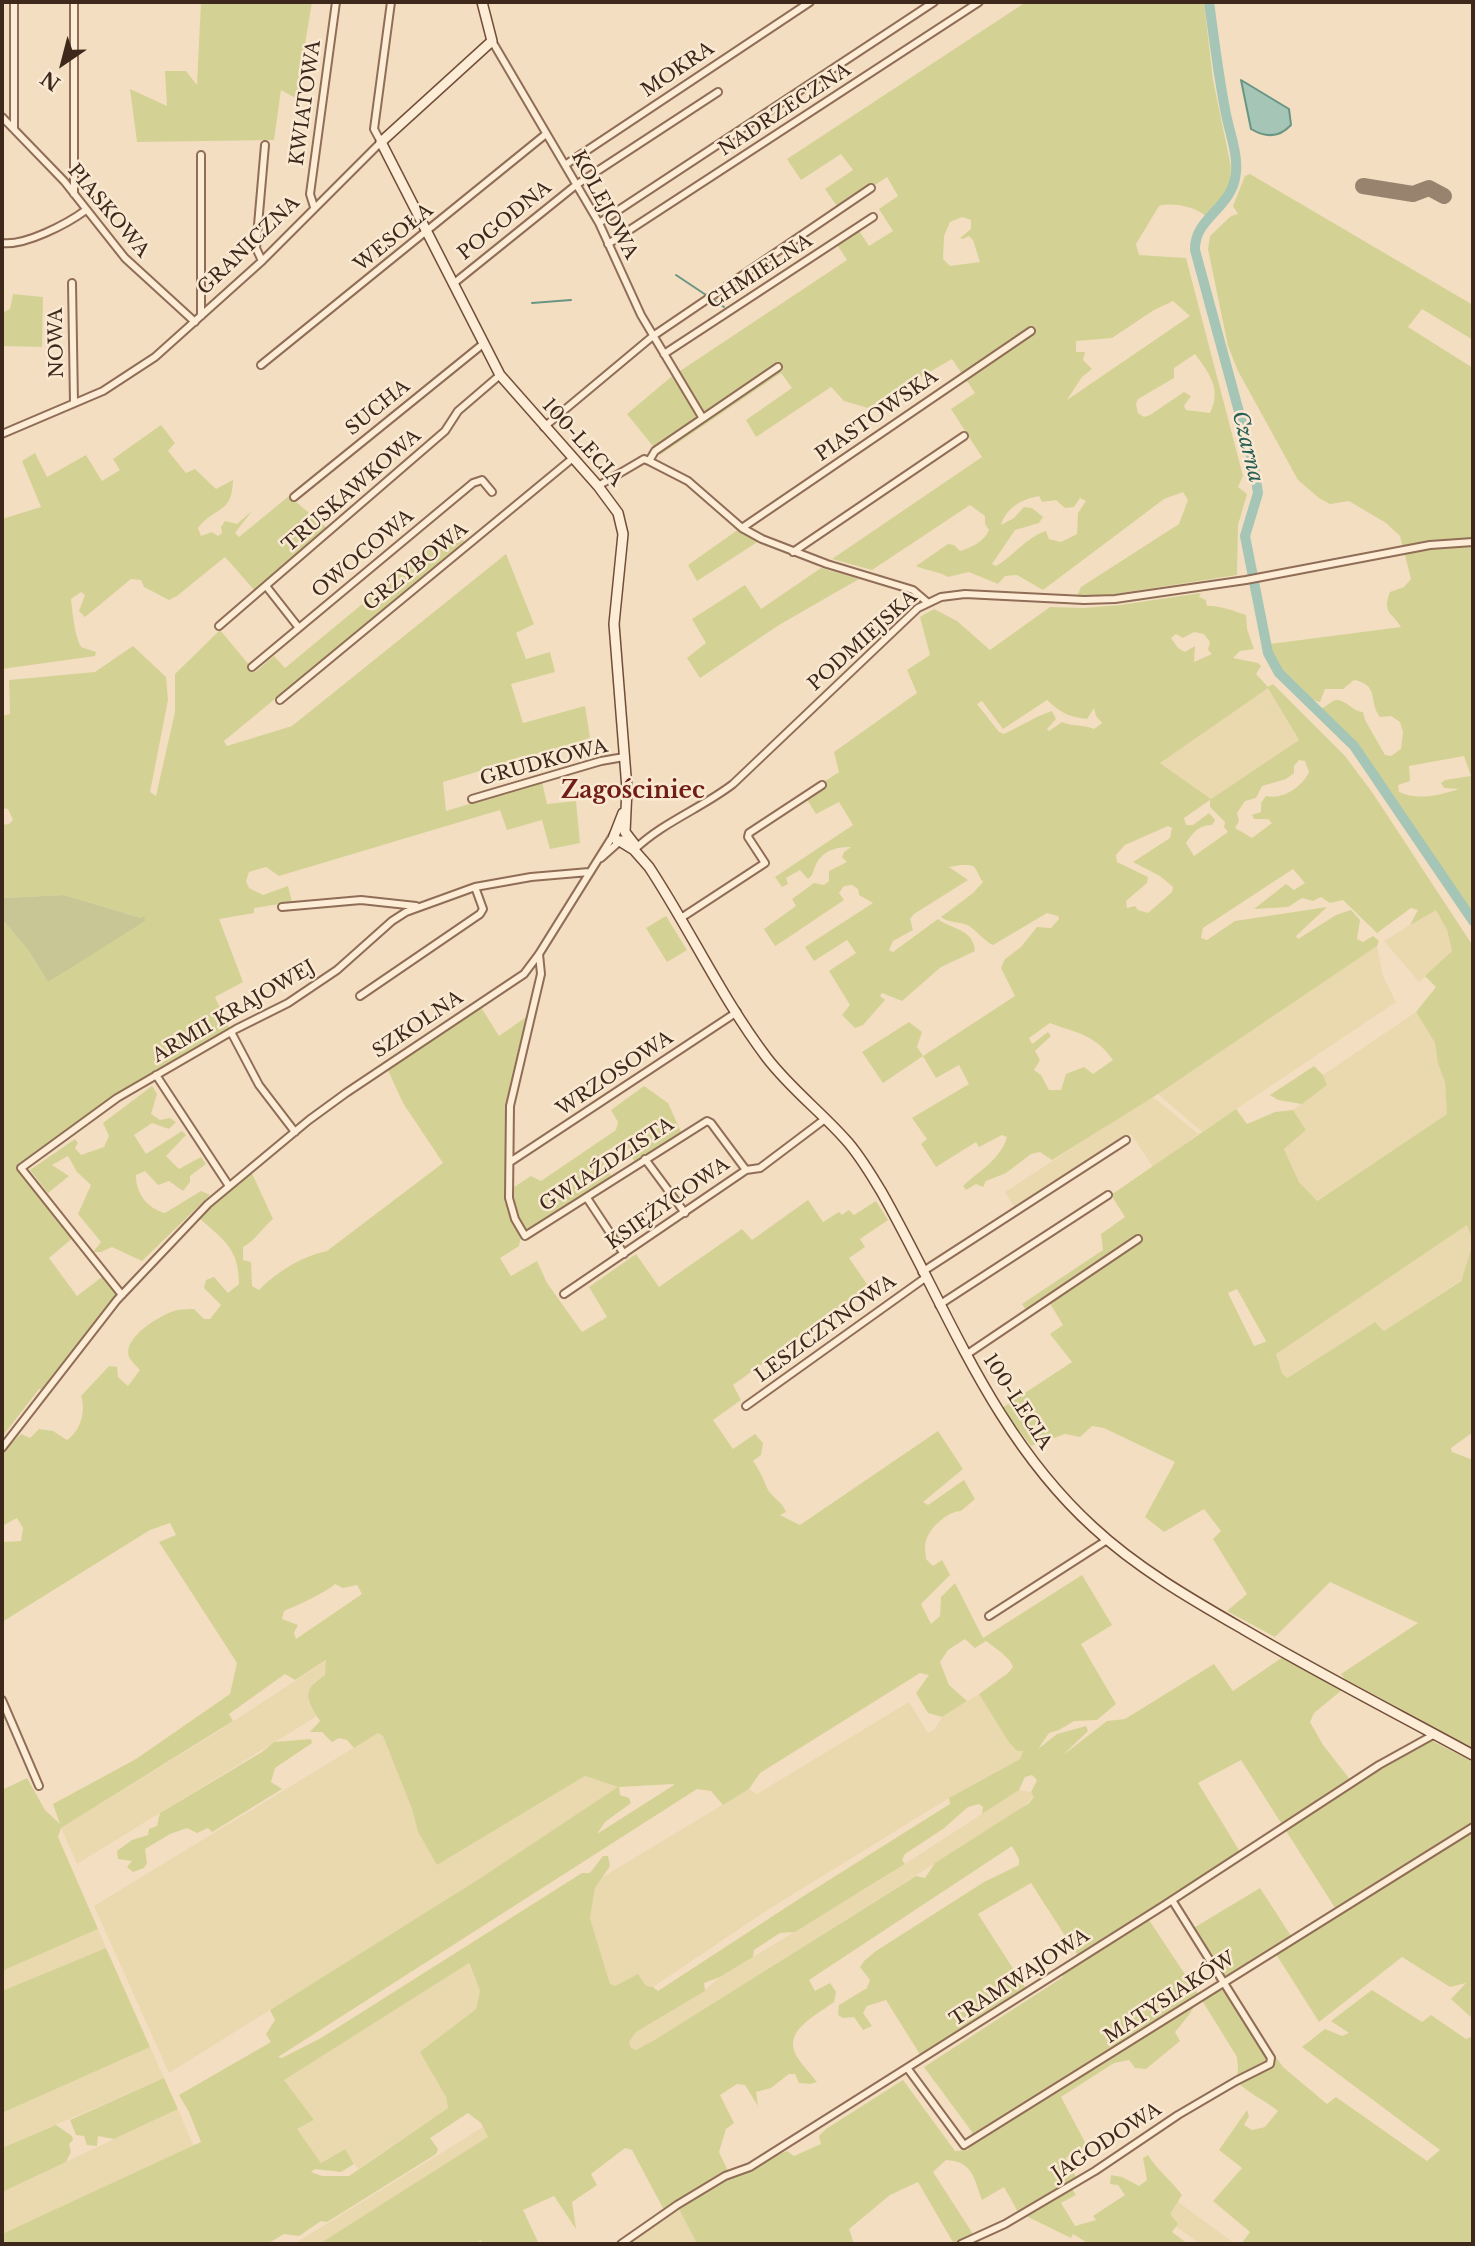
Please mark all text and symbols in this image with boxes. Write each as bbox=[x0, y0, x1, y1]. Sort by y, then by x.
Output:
north arrow bbox=[28, 28, 98, 98]
street label: MOKRA bbox=[637, 37, 719, 103]
street label: KWIATOWA bbox=[286, 39, 326, 167]
street label: NADRZECZNA bbox=[715, 59, 855, 161]
text: N bbox=[37, 66, 65, 95]
street label: KOLEJOWA bbox=[566, 147, 642, 263]
street label: PIASKOWA bbox=[62, 160, 154, 262]
street label: POGODNA bbox=[454, 176, 556, 266]
street label: GRANICZNA bbox=[193, 192, 305, 300]
street label: WESOŁA bbox=[350, 199, 438, 277]
street label: CHMIELNA bbox=[703, 230, 817, 314]
street label: NOWA bbox=[45, 308, 69, 378]
street label: PIASTOWSKA bbox=[811, 365, 943, 467]
street label: SUCHA bbox=[341, 375, 415, 441]
street label: 100-LECIA bbox=[537, 395, 627, 491]
water label: Czarna bbox=[1226, 409, 1268, 485]
street label: TRUSKAWKOWA bbox=[278, 425, 426, 557]
street label: OWOCOWA bbox=[308, 505, 418, 603]
street label: GRZYBOWA bbox=[359, 518, 473, 616]
street label: PODMIEJSKA bbox=[804, 586, 922, 696]
street label: GRUDKOWA bbox=[478, 735, 610, 791]
district label: Zagościniec bbox=[561, 778, 705, 806]
street label: ARMII KRAJOWEJ bbox=[149, 956, 319, 1068]
street label: SZKOLNA bbox=[369, 986, 467, 1064]
street label: WRZOSOWA bbox=[553, 1027, 677, 1121]
street label: GWIAŹDZISTA bbox=[536, 1113, 678, 1217]
street label: KSIĘŻYCOWA bbox=[602, 1153, 734, 1255]
street label: LESZCZYNOWA bbox=[751, 1270, 901, 1388]
street label: 100-LECIA bbox=[978, 1350, 1056, 1454]
street label: TRAMWAJOWA bbox=[946, 1924, 1094, 2032]
street label: MATYSIAKÓW bbox=[1100, 1947, 1240, 2049]
street label: JAGODOWA bbox=[1048, 2098, 1166, 2186]

